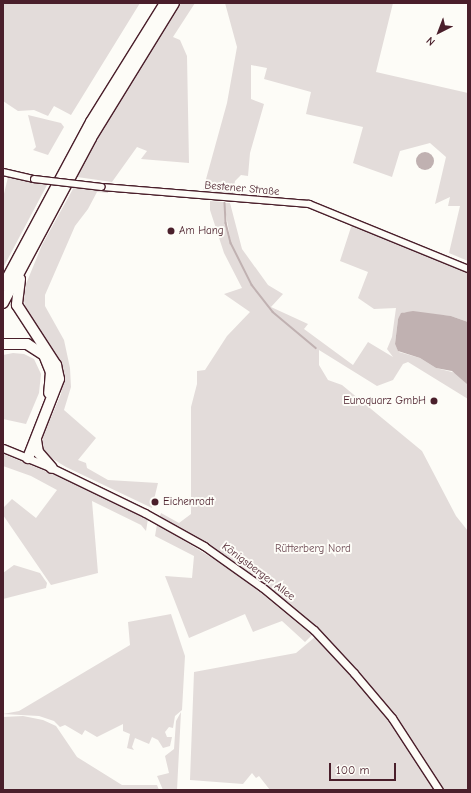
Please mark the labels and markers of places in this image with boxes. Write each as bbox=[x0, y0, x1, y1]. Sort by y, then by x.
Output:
place label: Am Hang bbox=[179, 224, 224, 238]
marker: Am Hang bbox=[166, 226, 176, 236]
place label: Euroquarz GmbH bbox=[343, 394, 426, 408]
marker: Euroquarz GmbH bbox=[429, 396, 439, 406]
place label: Eichenrodt bbox=[163, 495, 214, 509]
marker: Eichenrodt bbox=[150, 497, 160, 507]

